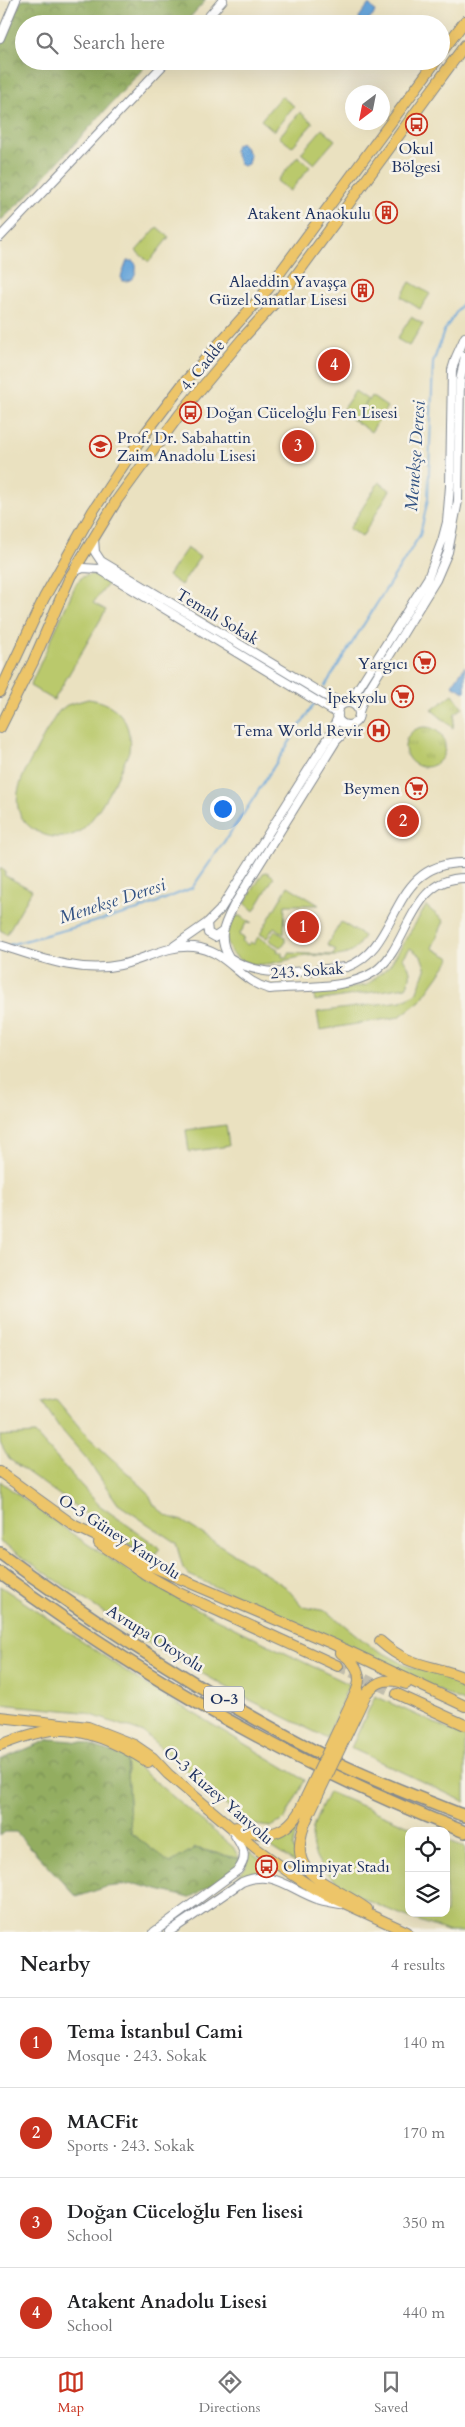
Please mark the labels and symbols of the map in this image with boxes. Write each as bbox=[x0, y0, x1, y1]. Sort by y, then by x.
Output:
north arrow bbox=[345, 85, 390, 130]
bus stop icon: Okul Bölgesi bbox=[404, 112, 428, 136]
place label: Okul Bölgesi bbox=[391, 138, 441, 178]
building icon: Atakent Anaokulu bbox=[375, 201, 399, 225]
place label: Atakent Anaokulu bbox=[247, 203, 371, 225]
place label: Alaeddin Yavaşça Güzel Sanatlar Lisesi bbox=[209, 271, 348, 311]
building icon: Alaeddin Yavaşça Güzel Sanatlar Lisesi bbox=[351, 278, 375, 302]
street label: 4. Cadde bbox=[175, 335, 230, 396]
pin: 4 bbox=[318, 346, 350, 384]
water label: Menekşe Deresi bbox=[399, 399, 432, 512]
bus stop icon: Doğan Cüceloğlu Fen Lisesi bbox=[178, 400, 202, 424]
place label: Doğan Cüceloğlu Fen Lisesi bbox=[206, 402, 398, 424]
place label: Prof. Dr. Sabahattin Zaim Anadolu Lisesi bbox=[117, 427, 257, 467]
pin: 3 bbox=[282, 427, 314, 465]
school or university icon: Prof. Dr. Sabahattin Zaim Anadolu Lisesi bbox=[89, 434, 113, 458]
street label: Temalı Sokak bbox=[172, 583, 263, 650]
supermarket icon: Yargıcı bbox=[412, 651, 436, 675]
place label: Yargıcı bbox=[358, 653, 408, 675]
supermarket icon: İpekyolu bbox=[391, 685, 415, 709]
place label: İpekyolu bbox=[327, 687, 387, 709]
hospital icon: Tema World Revir bbox=[367, 718, 391, 742]
place label: Tema World Revir bbox=[233, 720, 363, 742]
supermarket icon: Beymen bbox=[404, 776, 428, 800]
place label: Beymen bbox=[344, 778, 400, 800]
your location bbox=[210, 796, 236, 822]
pin: 2 bbox=[387, 802, 419, 840]
water label: Menekşe Deresi bbox=[56, 872, 170, 930]
pin: 1 bbox=[287, 908, 319, 946]
street label: 243. Sokak bbox=[270, 957, 345, 985]
street label: O-3 Güney Yanyolu bbox=[54, 1489, 185, 1585]
street label: Avrupa Otoyolu bbox=[102, 1600, 209, 1678]
road number: O-3 bbox=[204, 1686, 244, 1712]
street label: O-3 Kuzey Yanyolu bbox=[159, 1742, 278, 1850]
bus stop icon: Olimpiyat Stadı bbox=[255, 1854, 279, 1878]
place label: Olimpiyat Stadı bbox=[283, 1856, 390, 1878]

